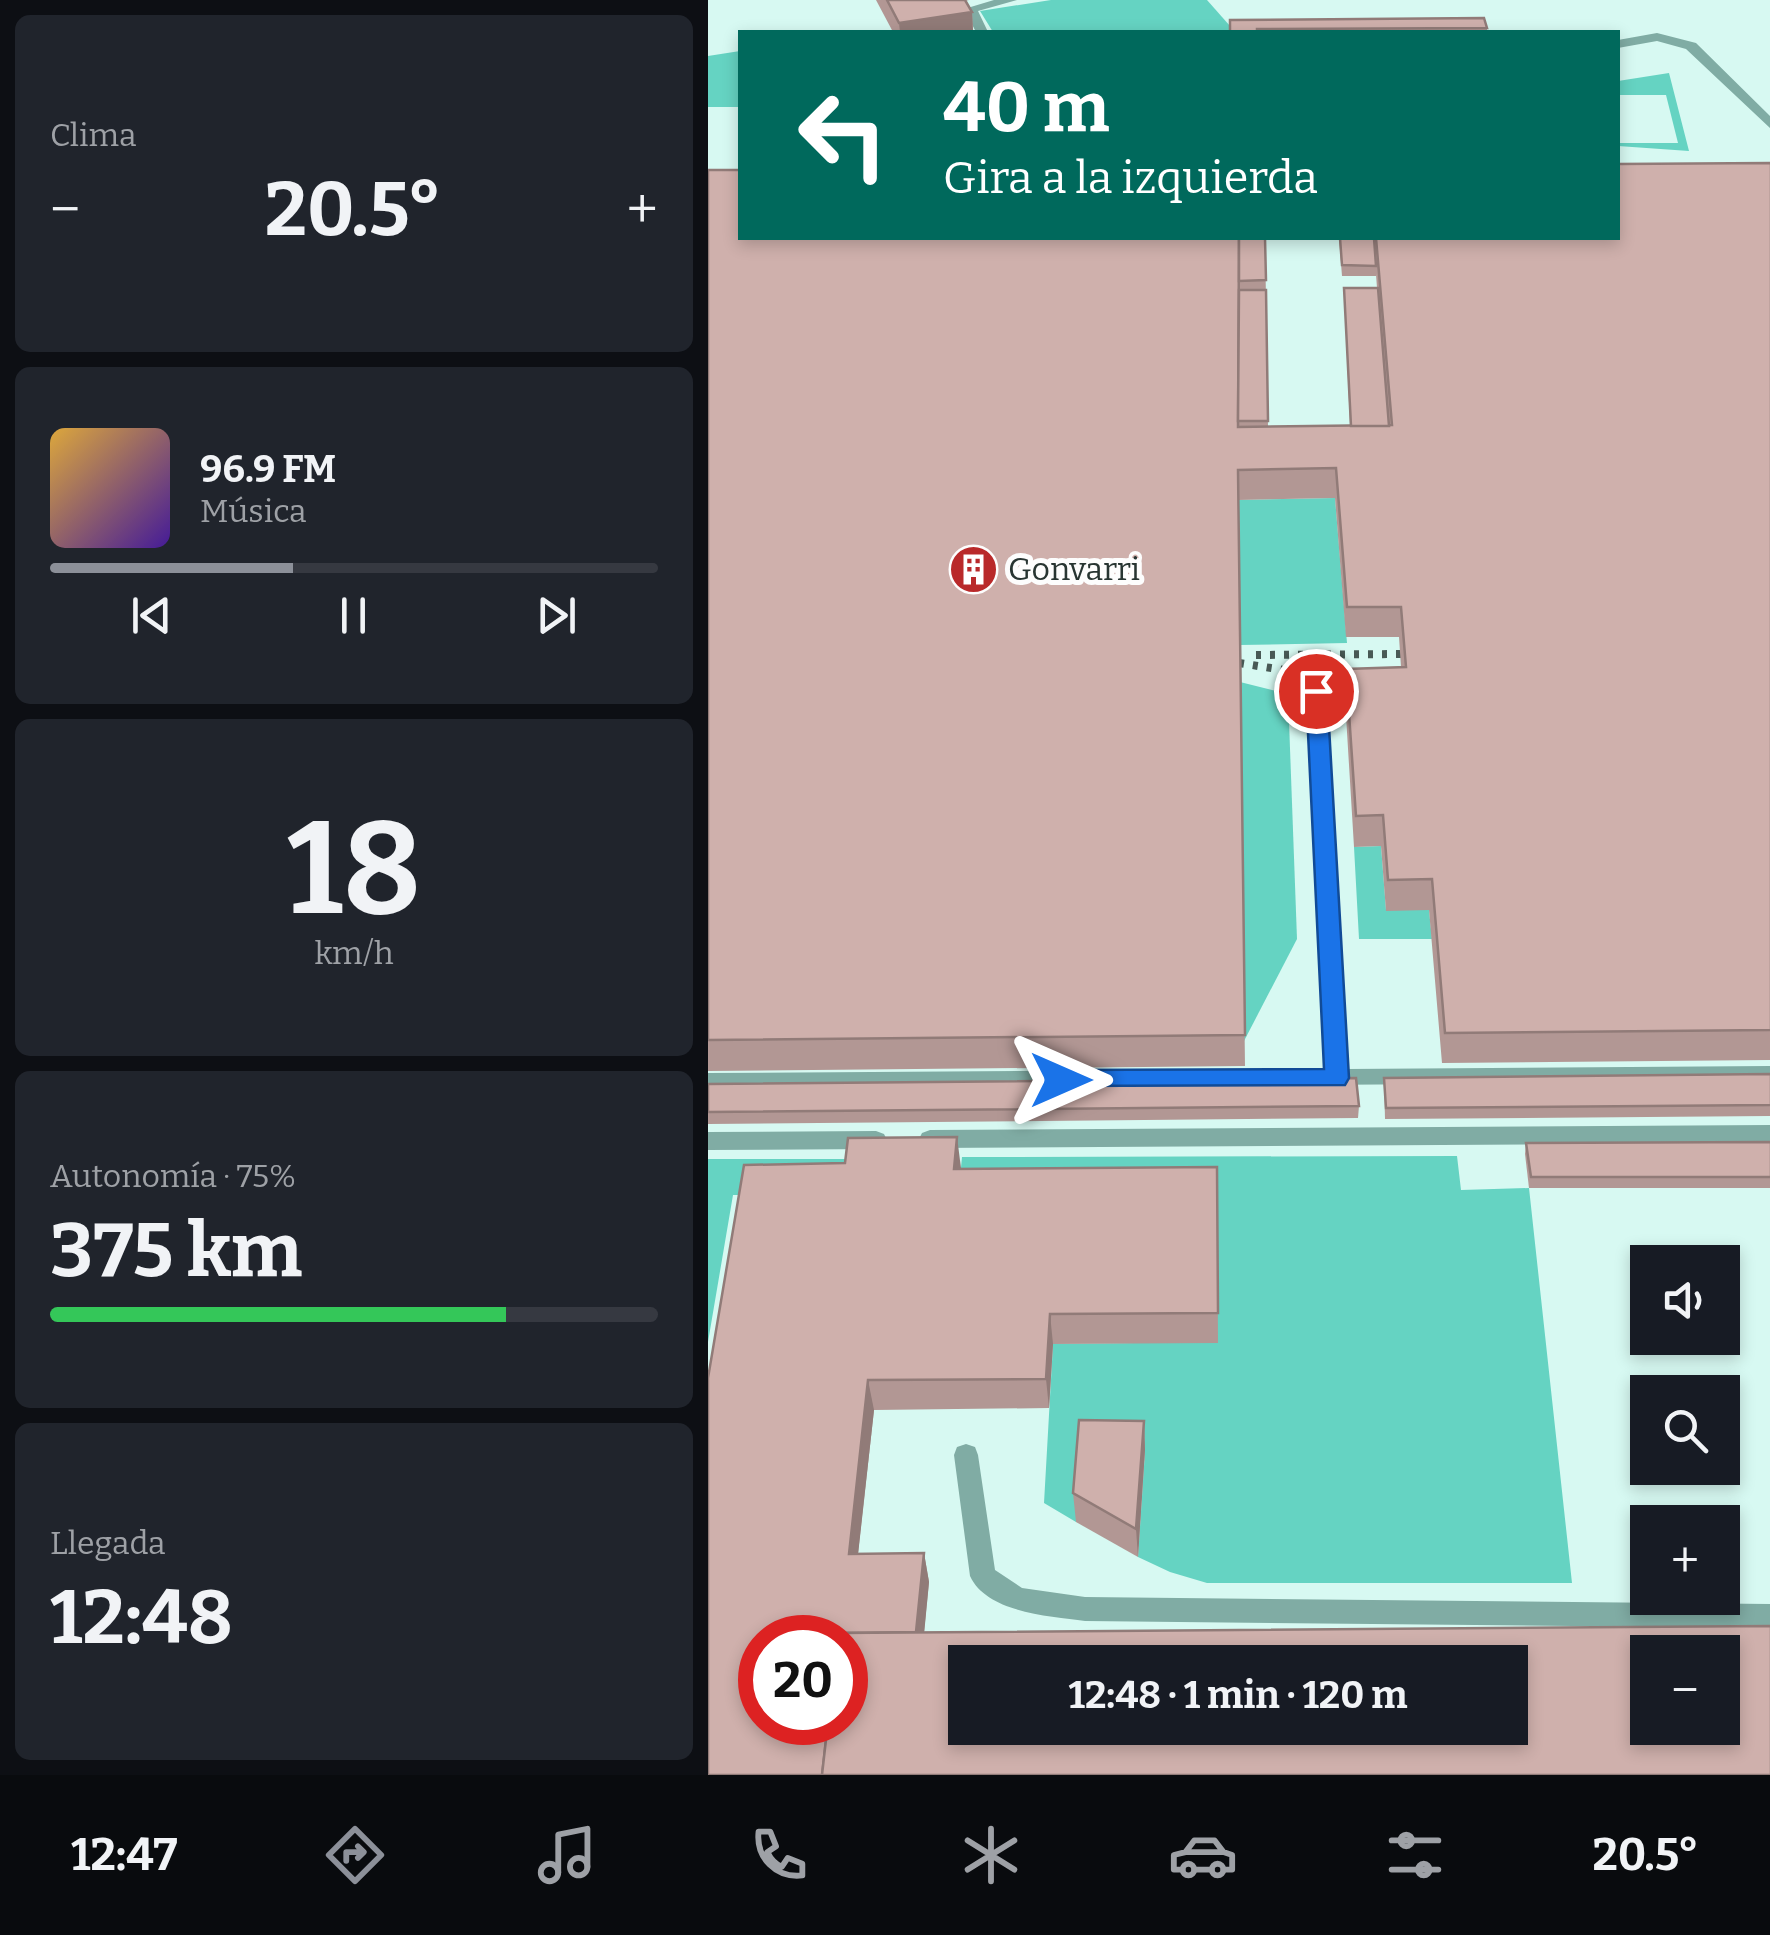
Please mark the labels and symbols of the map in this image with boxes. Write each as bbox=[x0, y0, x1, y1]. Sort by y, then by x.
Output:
building icon: Gonvarri bbox=[947, 543, 999, 595]
place label: Gonvarri bbox=[1008, 550, 1140, 588]
pin bbox=[1274, 649, 1359, 734]
position arrow bbox=[1009, 1028, 1113, 1132]
speed limit sign: 20 bbox=[738, 1615, 868, 1745]

